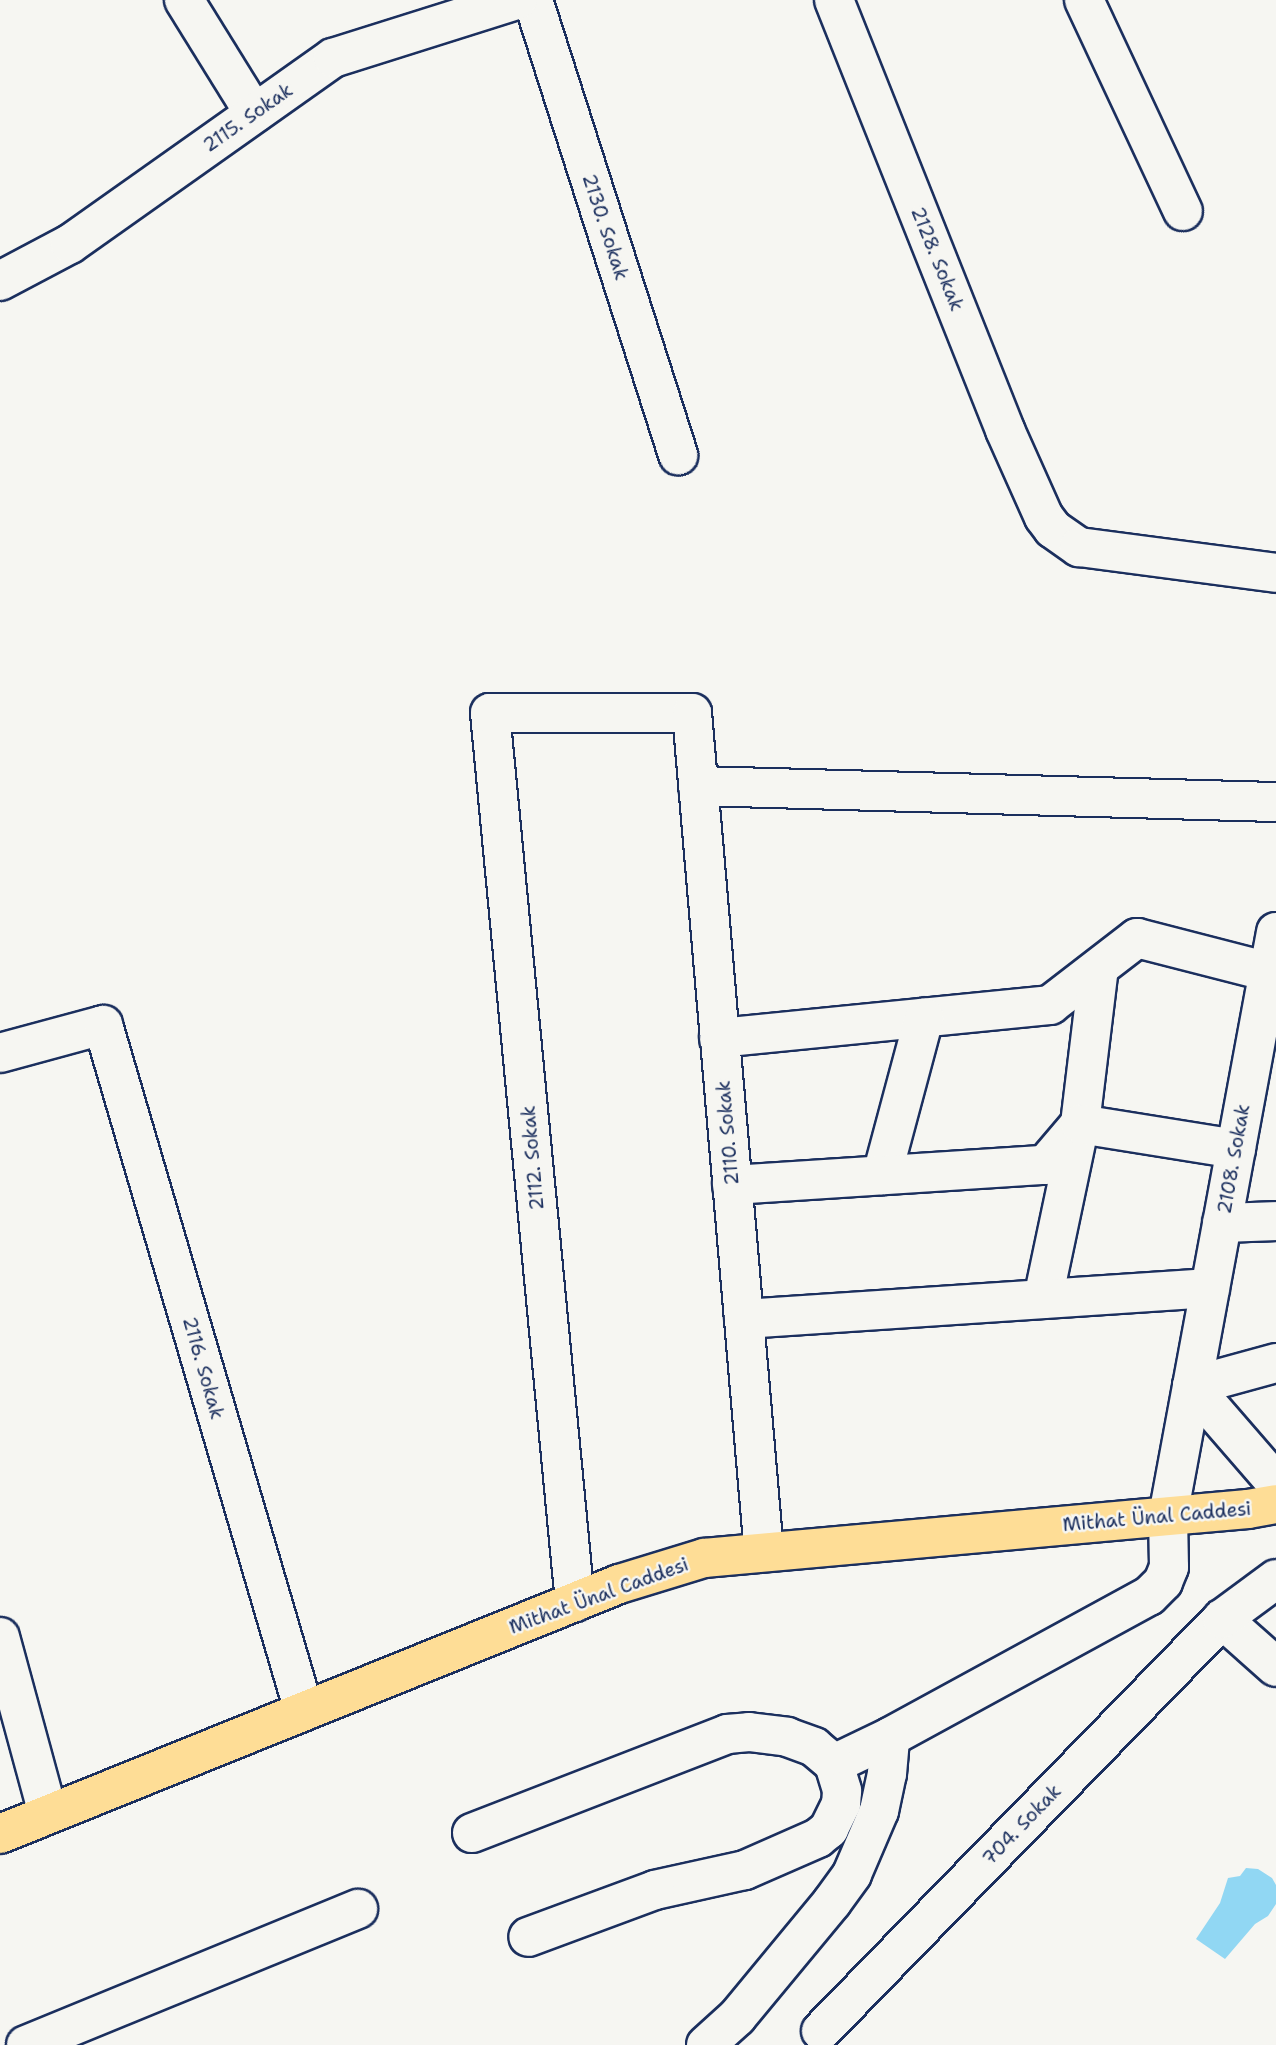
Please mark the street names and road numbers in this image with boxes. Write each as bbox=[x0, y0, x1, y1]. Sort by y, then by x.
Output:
street label: 2115. Sokak bbox=[199, 79, 297, 157]
street label: 2130. Sokak bbox=[577, 171, 633, 283]
street label: 2128. Sokak bbox=[906, 204, 968, 314]
street label: 2110. Sokak bbox=[712, 1080, 744, 1186]
street label: 2108. Sokak bbox=[1213, 1102, 1255, 1216]
street label: 2112. Sokak bbox=[517, 1105, 549, 1211]
street label: 2116. Sokak bbox=[177, 1314, 229, 1422]
street label: Mithat Ünal Caddesi bbox=[1062, 1497, 1252, 1537]
street label: Mithat Ünal Caddesi bbox=[506, 1553, 692, 1639]
street label: 704. Sokak bbox=[978, 1780, 1066, 1870]

